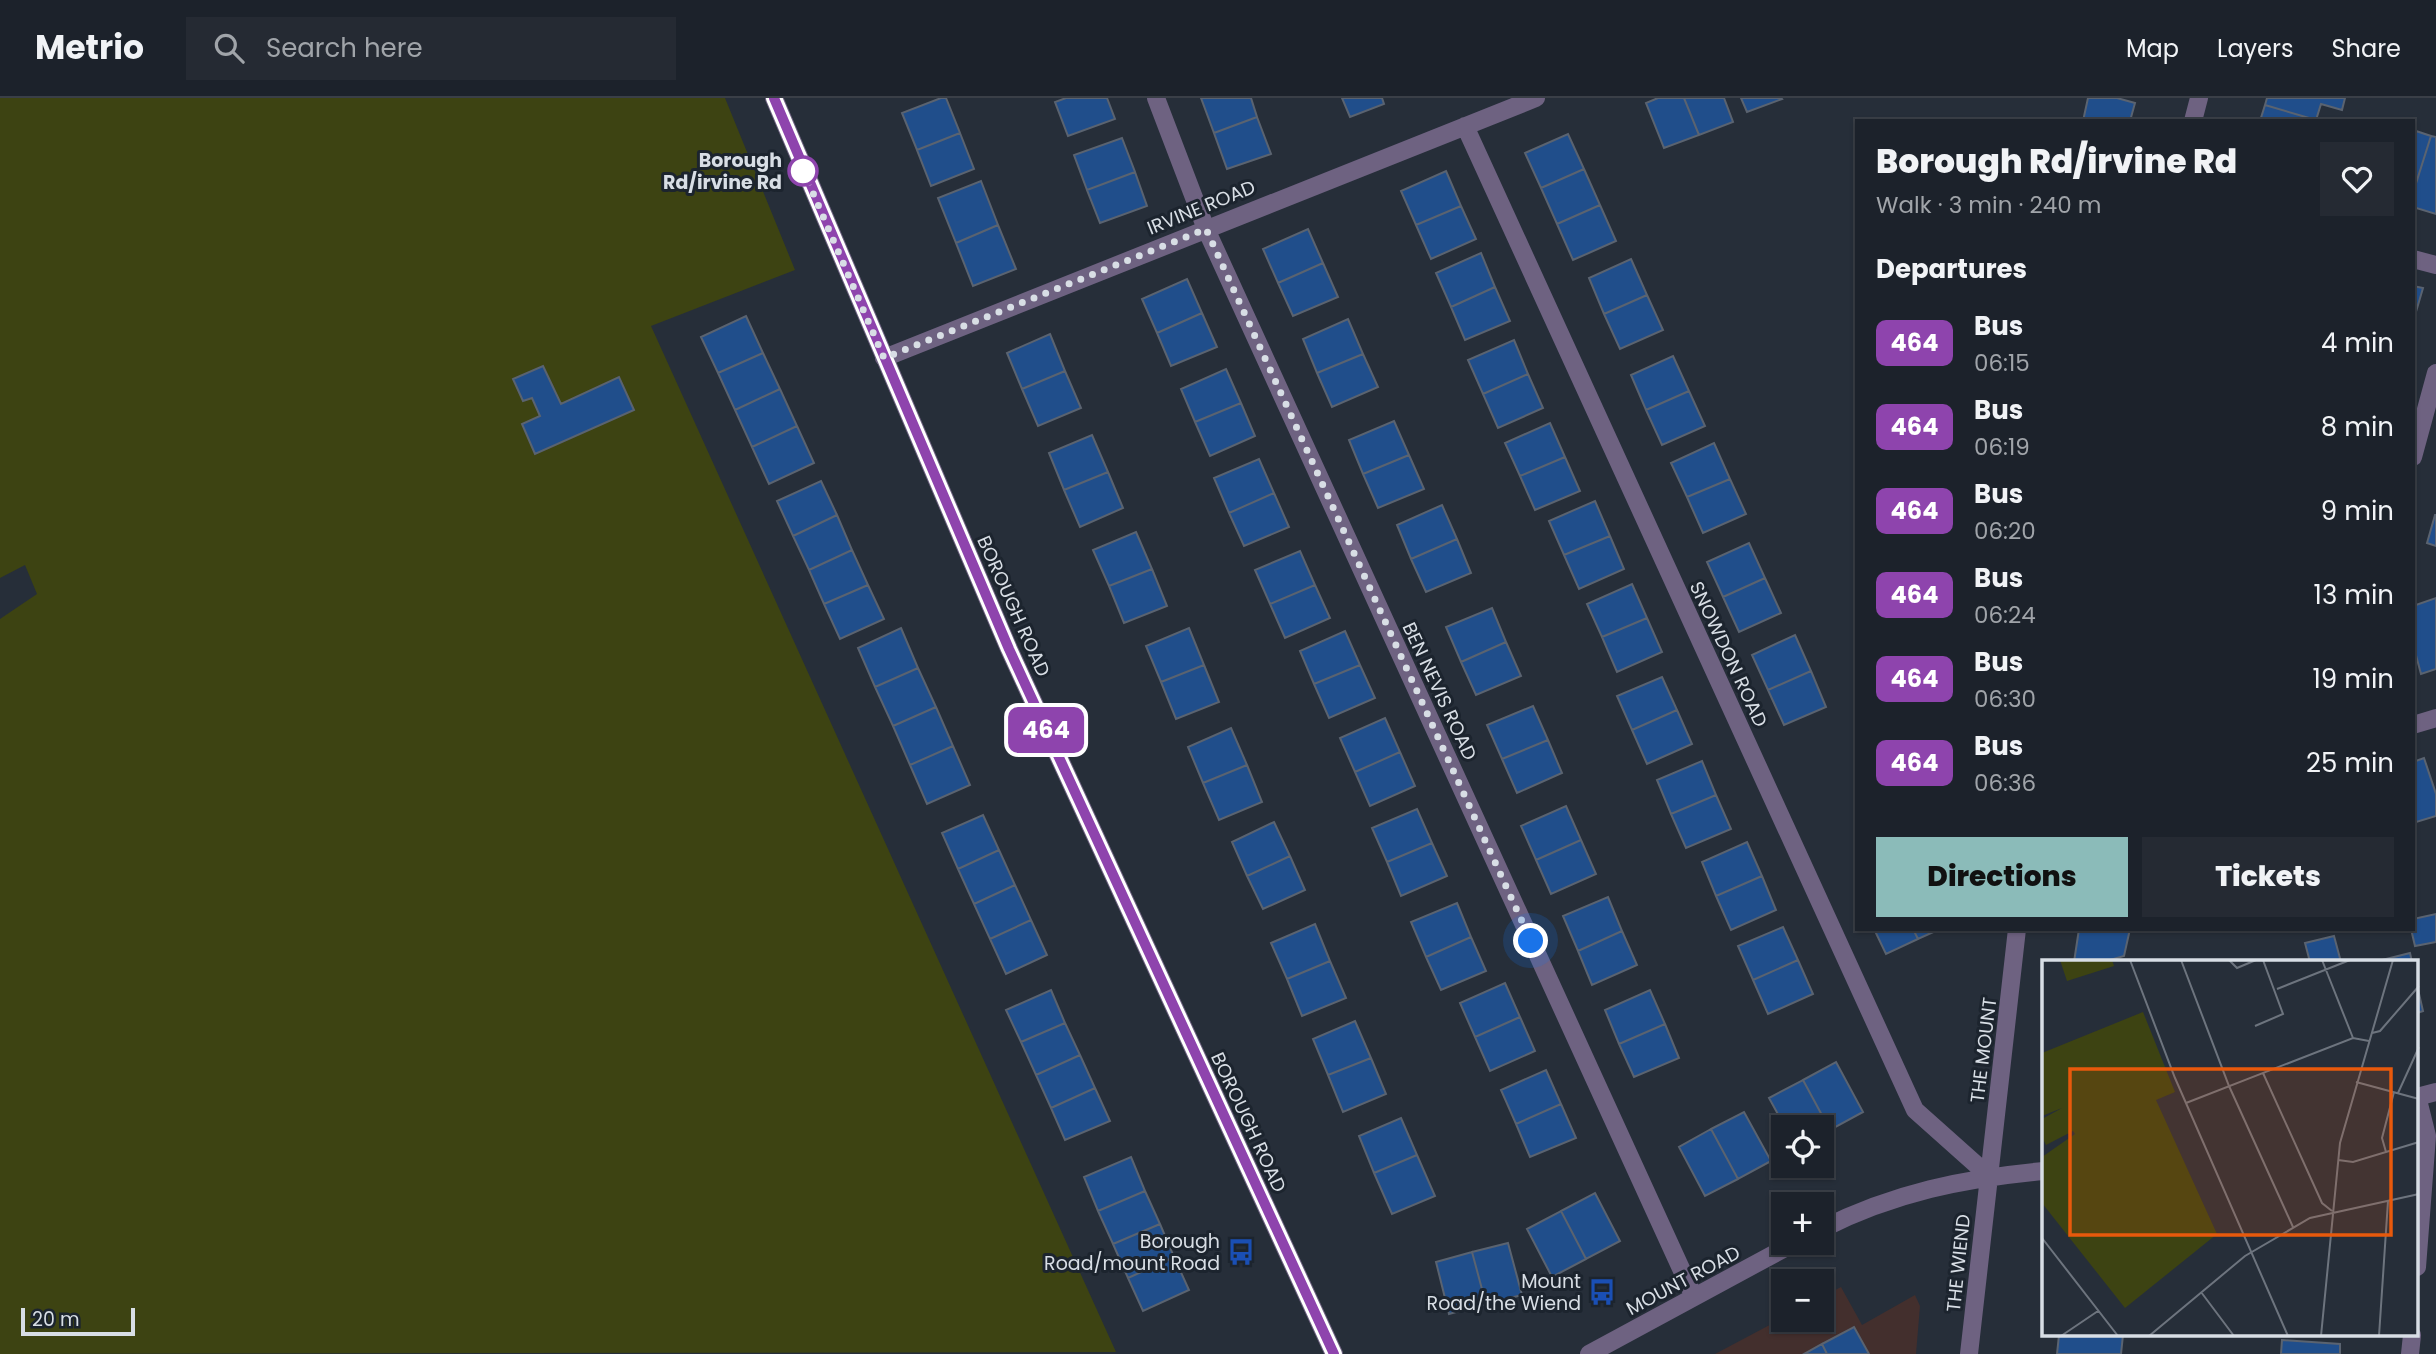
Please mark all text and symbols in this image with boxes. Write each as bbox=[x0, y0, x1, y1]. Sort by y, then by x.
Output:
search box bbox=[186, 17, 676, 80]
text: Metrio bbox=[35, 24, 144, 71]
icon: search bbox=[210, 29, 248, 67]
text: Search here bbox=[266, 30, 423, 66]
text: Map bbox=[2126, 32, 2179, 65]
text: Layers bbox=[2217, 32, 2293, 65]
text: Share bbox=[2331, 32, 2401, 65]
text: Borough Rd/irvine Rd bbox=[1876, 138, 2237, 185]
button: heart bbox=[2320, 142, 2394, 216]
place label: Borough Rd/irvine Rd bbox=[663, 147, 782, 196]
marker: Borough Rd/irvine Rd bbox=[788, 156, 818, 186]
street label: IRVINE ROAD bbox=[1143, 173, 1259, 241]
text: Walk · 3 min · 240 m bbox=[1876, 189, 2102, 221]
text: Departures bbox=[1876, 251, 2027, 287]
text: Bus bbox=[1974, 308, 2023, 344]
text: 4 min bbox=[2321, 325, 2394, 361]
text: 464 bbox=[1891, 326, 1938, 359]
text: 06:15 bbox=[1974, 347, 2030, 379]
text: Bus bbox=[1974, 392, 2023, 428]
text: 8 min bbox=[2321, 409, 2394, 445]
text: 464 bbox=[1891, 410, 1938, 443]
text: 06:19 bbox=[1974, 431, 2030, 463]
text: Bus bbox=[1974, 476, 2023, 512]
text: 9 min bbox=[2321, 493, 2394, 529]
text: 464 bbox=[1891, 494, 1938, 527]
text: 06:20 bbox=[1974, 515, 2036, 547]
street label: BOROUGH ROAD bbox=[970, 531, 1057, 681]
text: Bus bbox=[1974, 560, 2023, 596]
street label: SNOWDON ROAD bbox=[1683, 577, 1774, 731]
text: 13 min bbox=[2314, 577, 2394, 613]
text: 464 bbox=[1891, 578, 1938, 611]
text: 06:24 bbox=[1974, 599, 2036, 631]
street label: BEN NEVIS ROAD bbox=[1396, 618, 1483, 765]
text: Bus bbox=[1974, 644, 2023, 680]
text: 19 min bbox=[2313, 661, 2394, 697]
text: 464 bbox=[1891, 662, 1938, 695]
text: 06:30 bbox=[1974, 683, 2036, 715]
line badge: 464 bbox=[1006, 707, 1086, 753]
text: 464 bbox=[1022, 713, 1070, 746]
text: Bus bbox=[1974, 728, 2023, 764]
text: 25 min bbox=[2306, 745, 2394, 781]
text: 464 bbox=[1891, 746, 1938, 779]
text: 06:36 bbox=[1974, 767, 2036, 799]
button: Directions bbox=[1876, 837, 2128, 917]
button: Tickets bbox=[2142, 837, 2394, 917]
your location bbox=[1513, 923, 1548, 958]
inset map bbox=[2042, 960, 2418, 1336]
street label: THE MOUNT bbox=[1964, 996, 2003, 1104]
street label: BOROUGH ROAD bbox=[1204, 1048, 1293, 1197]
map controls bbox=[1771, 1115, 1834, 1332]
button: locate bbox=[1771, 1115, 1834, 1178]
button: + bbox=[1771, 1192, 1834, 1255]
street label: THE WIEND bbox=[1940, 1213, 1977, 1313]
place label: Borough Road/mount Road bbox=[1044, 1228, 1220, 1277]
bus stop icon: Borough Road/mount Road bbox=[1226, 1237, 1256, 1267]
street label: MOUNT ROAD bbox=[1621, 1239, 1745, 1322]
place label: Mount Road/the Wiend bbox=[1427, 1268, 1581, 1317]
button: − bbox=[1771, 1269, 1834, 1332]
bus stop icon: Mount Road/the Wiend bbox=[1587, 1277, 1617, 1307]
scale bar bbox=[21, 1305, 135, 1337]
text: 20 m bbox=[32, 1306, 80, 1333]

